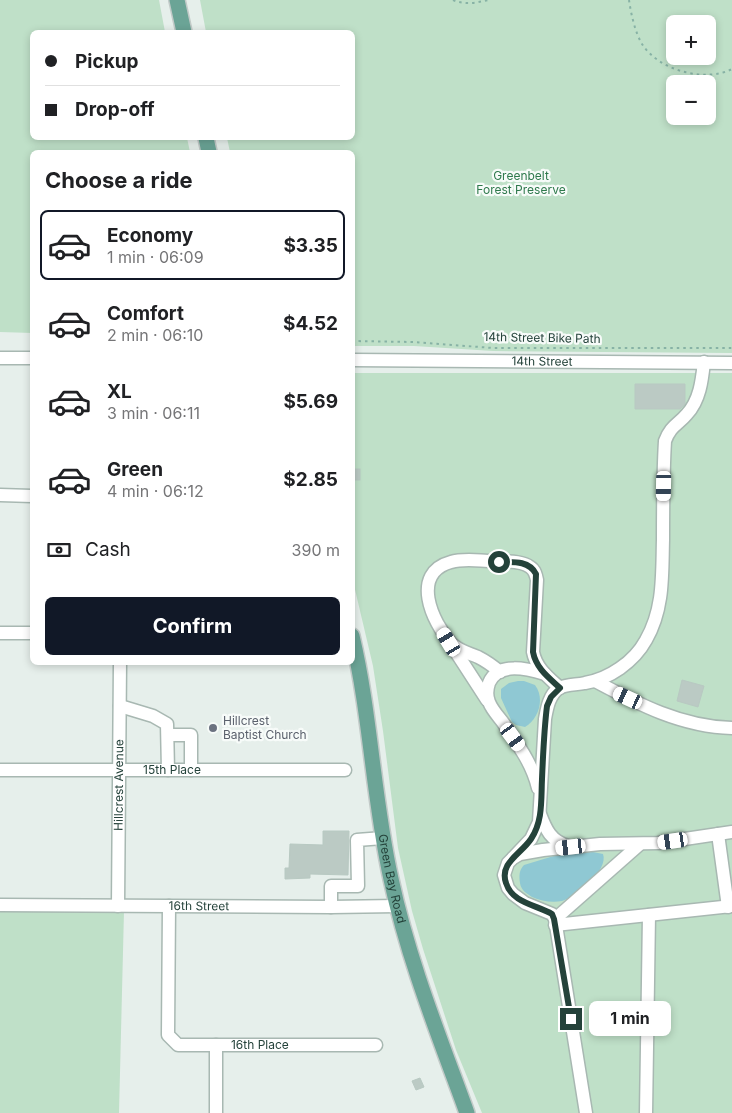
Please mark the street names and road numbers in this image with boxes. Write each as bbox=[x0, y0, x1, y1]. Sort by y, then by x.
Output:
street label: 14th Street Bike Path bbox=[483, 329, 601, 346]
street label: 14th Street bbox=[511, 353, 573, 369]
street label: Hillcrest Avenue bbox=[111, 739, 126, 831]
street label: 15th Place bbox=[143, 762, 201, 777]
street label: Green Bay Road bbox=[375, 833, 409, 925]
street label: 16th Street bbox=[169, 898, 229, 913]
street label: 16th Place bbox=[231, 1037, 289, 1052]

